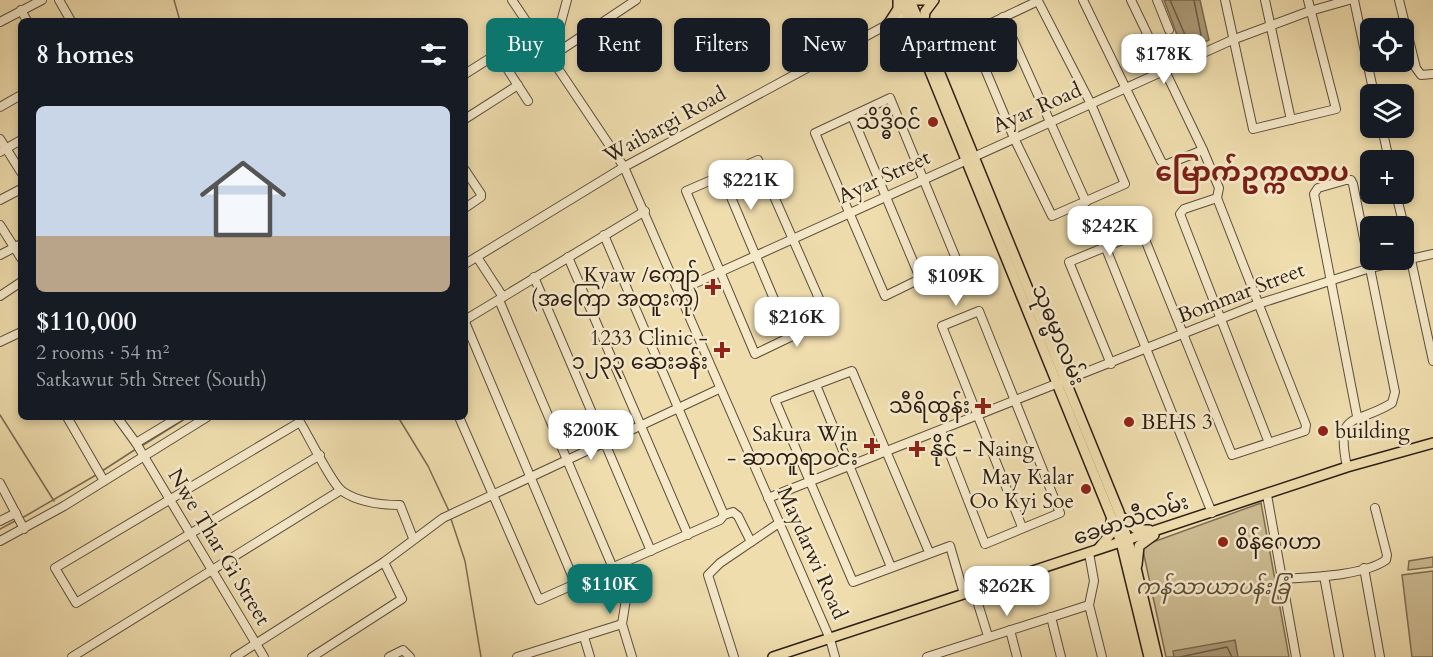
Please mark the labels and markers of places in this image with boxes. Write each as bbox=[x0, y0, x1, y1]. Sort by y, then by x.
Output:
pin: $178K bbox=[1122, 34, 1206, 85]
place label: သိဒ္ဓိဝင် bbox=[856, 106, 921, 139]
marker: သိဒ္ဓိဝင် bbox=[926, 115, 940, 129]
pin: $221K bbox=[709, 160, 793, 211]
pin: $242K bbox=[1068, 206, 1152, 257]
pin: $109K bbox=[914, 256, 998, 307]
place label: Kyaw /ကျော် (အကြော အထူးကု) bbox=[531, 259, 700, 316]
marker: Kyaw /ကျော် (အကြော အထူးကု) bbox=[704, 278, 722, 296]
pin: $216K bbox=[755, 297, 839, 348]
place label: 1233 Clinic - ၁၂၃၃ ဆေးခန်း bbox=[572, 324, 708, 379]
marker: 1233 Clinic - ၁၂၃၃ ဆေးခန်း bbox=[713, 341, 731, 359]
place label: သီရိထွန်း bbox=[889, 390, 970, 423]
marker: သီရိထွန်း bbox=[974, 397, 992, 415]
place label: BEHS 3 bbox=[1141, 408, 1213, 437]
pin: $200K bbox=[549, 410, 633, 461]
marker: BEHS 3 bbox=[1122, 415, 1136, 429]
place label: building bbox=[1335, 417, 1410, 446]
place label: Sakura Win - ဆာကူရာဝင်း bbox=[727, 420, 858, 475]
marker: building bbox=[1316, 424, 1330, 438]
place label: နိုင် - Naing bbox=[930, 433, 1034, 466]
marker: Sakura Win - ဆာကူရာဝင်း bbox=[863, 437, 881, 455]
marker: နိုင် - Naing bbox=[908, 440, 926, 458]
place label: May Kalar Oo Kyi Soe bbox=[969, 463, 1074, 516]
marker: May Kalar Oo Kyi Soe bbox=[1079, 482, 1093, 496]
place label: စိန်ဂေဟာ bbox=[1235, 526, 1321, 559]
marker: စိန်ဂေဟာ bbox=[1216, 535, 1230, 549]
pin: $110K bbox=[568, 564, 652, 615]
pin: $262K bbox=[965, 566, 1049, 617]

